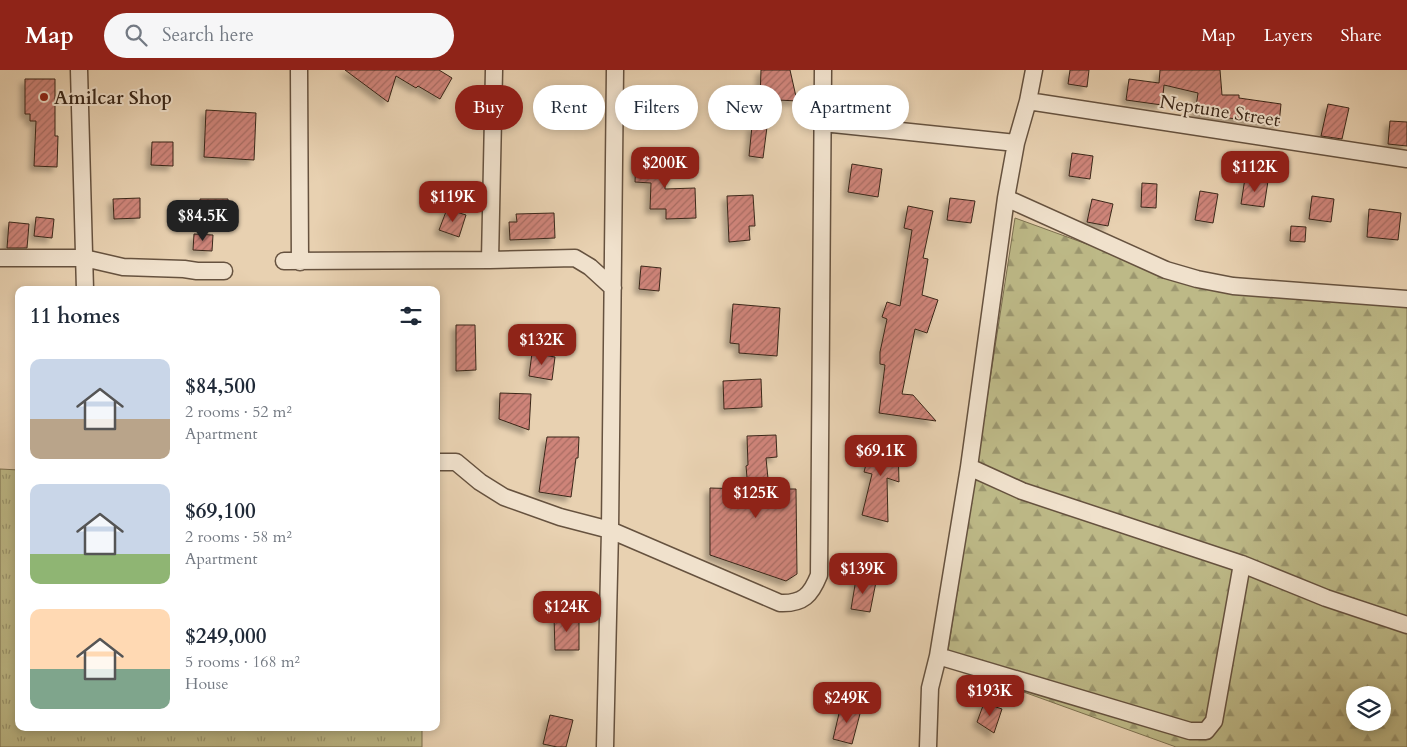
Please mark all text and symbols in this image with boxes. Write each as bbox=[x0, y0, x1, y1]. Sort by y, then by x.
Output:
search box bbox=[104, 13, 454, 58]
text: Map bbox=[25, 19, 74, 52]
icon: search bbox=[122, 21, 150, 49]
text: Search here bbox=[162, 22, 254, 48]
text: Map bbox=[1201, 23, 1236, 48]
text: Layers bbox=[1264, 23, 1313, 48]
text: Share bbox=[1341, 23, 1382, 48]
place label: Amilcar Shop bbox=[54, 85, 172, 111]
chip: Buy bbox=[455, 85, 523, 130]
chip: Rent bbox=[533, 85, 605, 130]
chip: Filters bbox=[615, 85, 698, 130]
chip: New bbox=[708, 85, 782, 130]
chip: Apartment bbox=[792, 85, 909, 130]
street label: Neptune Street bbox=[1158, 89, 1282, 133]
marker: Amilcar Shop bbox=[38, 91, 50, 103]
pin: $200K bbox=[630, 146, 700, 189]
pin: $112K bbox=[1220, 150, 1290, 193]
text: $200K bbox=[642, 152, 688, 174]
text: $112K bbox=[1232, 156, 1278, 178]
pin: $119K bbox=[418, 180, 488, 223]
text: $119K bbox=[430, 186, 476, 208]
pin: $84.5K bbox=[162, 200, 244, 242]
text: $84.5K bbox=[178, 205, 228, 227]
text: 11 homes bbox=[30, 302, 120, 331]
icon: filters bbox=[397, 302, 425, 330]
pin: $132K bbox=[507, 324, 577, 366]
text: $132K bbox=[519, 329, 565, 351]
text: $84,500 bbox=[185, 372, 256, 401]
icon: home bbox=[70, 379, 130, 439]
text: 2 rooms · 52 m² bbox=[185, 401, 292, 423]
text: Apartment bbox=[185, 423, 258, 445]
pin: $69.1K bbox=[840, 434, 922, 477]
text: $69.1K bbox=[856, 440, 906, 462]
pin: $125K bbox=[721, 476, 791, 519]
text: $125K bbox=[733, 482, 779, 504]
text: $69,100 bbox=[185, 497, 256, 526]
icon: home bbox=[70, 504, 130, 564]
text: 2 rooms · 58 m² bbox=[185, 526, 292, 548]
text: Apartment bbox=[185, 548, 258, 570]
pin: $139K bbox=[828, 552, 898, 595]
text: $139K bbox=[840, 558, 886, 580]
pin: $124K bbox=[532, 590, 602, 633]
text: $124K bbox=[544, 596, 590, 618]
text: $249,000 bbox=[185, 622, 266, 651]
icon: home bbox=[70, 629, 130, 689]
text: 5 rooms · 168 m² bbox=[185, 651, 300, 673]
text: House bbox=[185, 673, 228, 695]
pin: $193K bbox=[955, 674, 1025, 717]
text: $193K bbox=[967, 680, 1013, 702]
pin: $249K bbox=[812, 682, 882, 724]
map controls bbox=[1346, 686, 1391, 731]
button: layers bbox=[1346, 686, 1391, 731]
text: $249K bbox=[824, 687, 870, 709]

